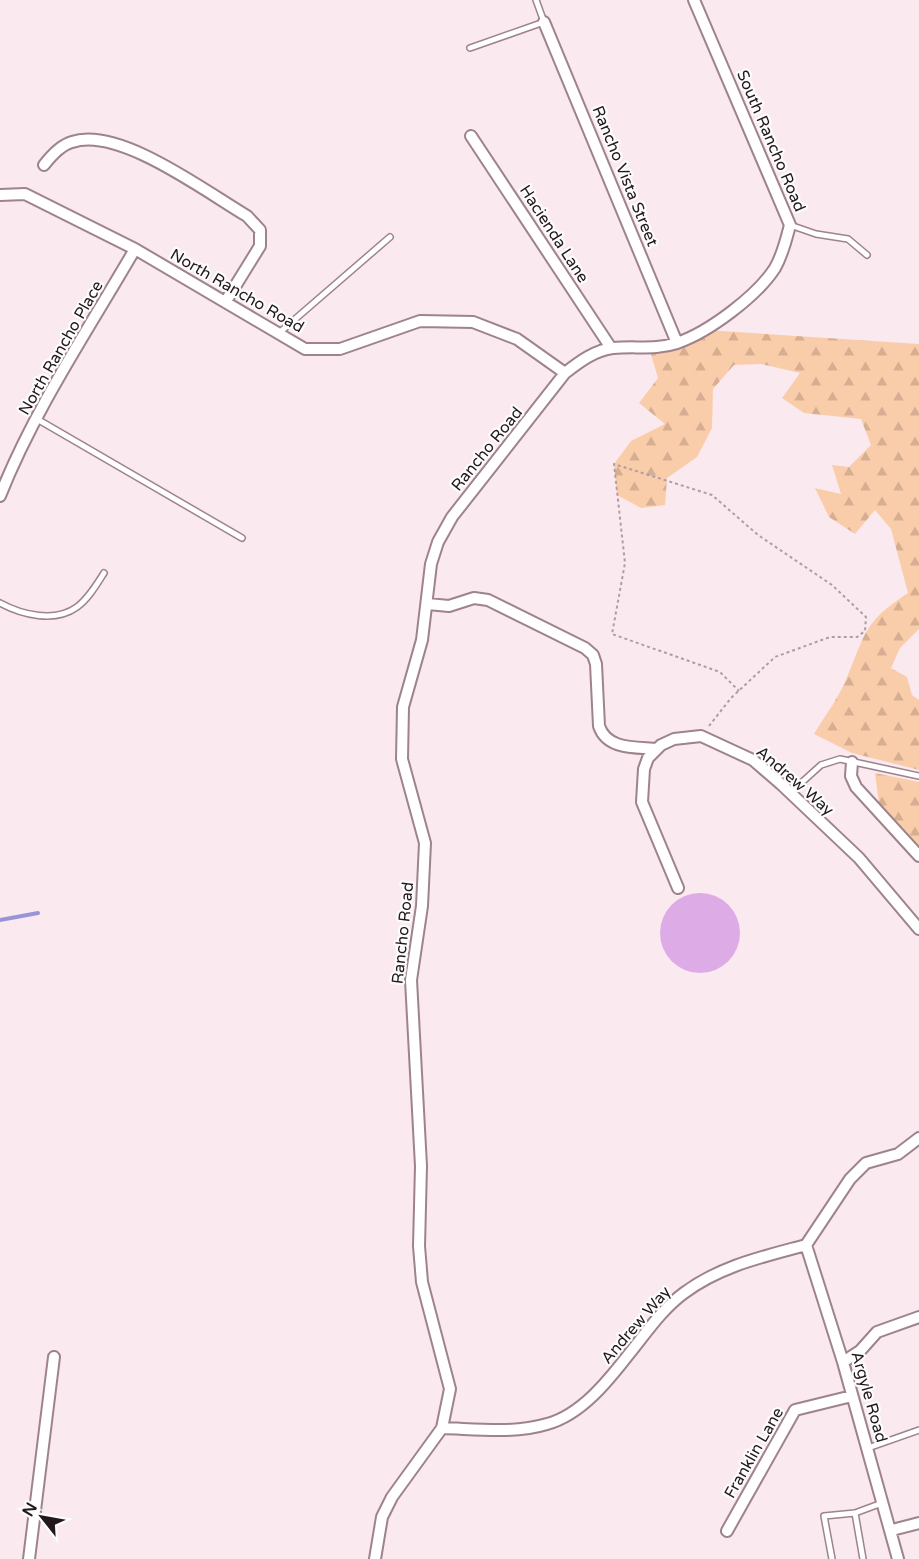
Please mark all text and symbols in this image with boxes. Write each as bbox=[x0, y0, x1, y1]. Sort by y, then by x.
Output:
street label: South Rancho Road bbox=[732, 67, 810, 215]
street label: Rancho Vista Street bbox=[588, 103, 662, 249]
street label: Hacienda Lane bbox=[515, 181, 593, 287]
street label: North Rancho Road bbox=[167, 245, 307, 337]
street label: North Rancho Place bbox=[14, 277, 108, 419]
street label: Rancho Road bbox=[447, 403, 527, 495]
street label: Andrew Way bbox=[752, 742, 838, 820]
street label: Rancho Road bbox=[388, 881, 418, 985]
street label: Andrew Way bbox=[597, 1282, 675, 1368]
street label: Argyle Road bbox=[846, 1349, 892, 1445]
street label: Franklin Lane bbox=[720, 1404, 788, 1502]
north arrow bbox=[12, 1487, 72, 1547]
text: N bbox=[18, 1499, 42, 1520]

